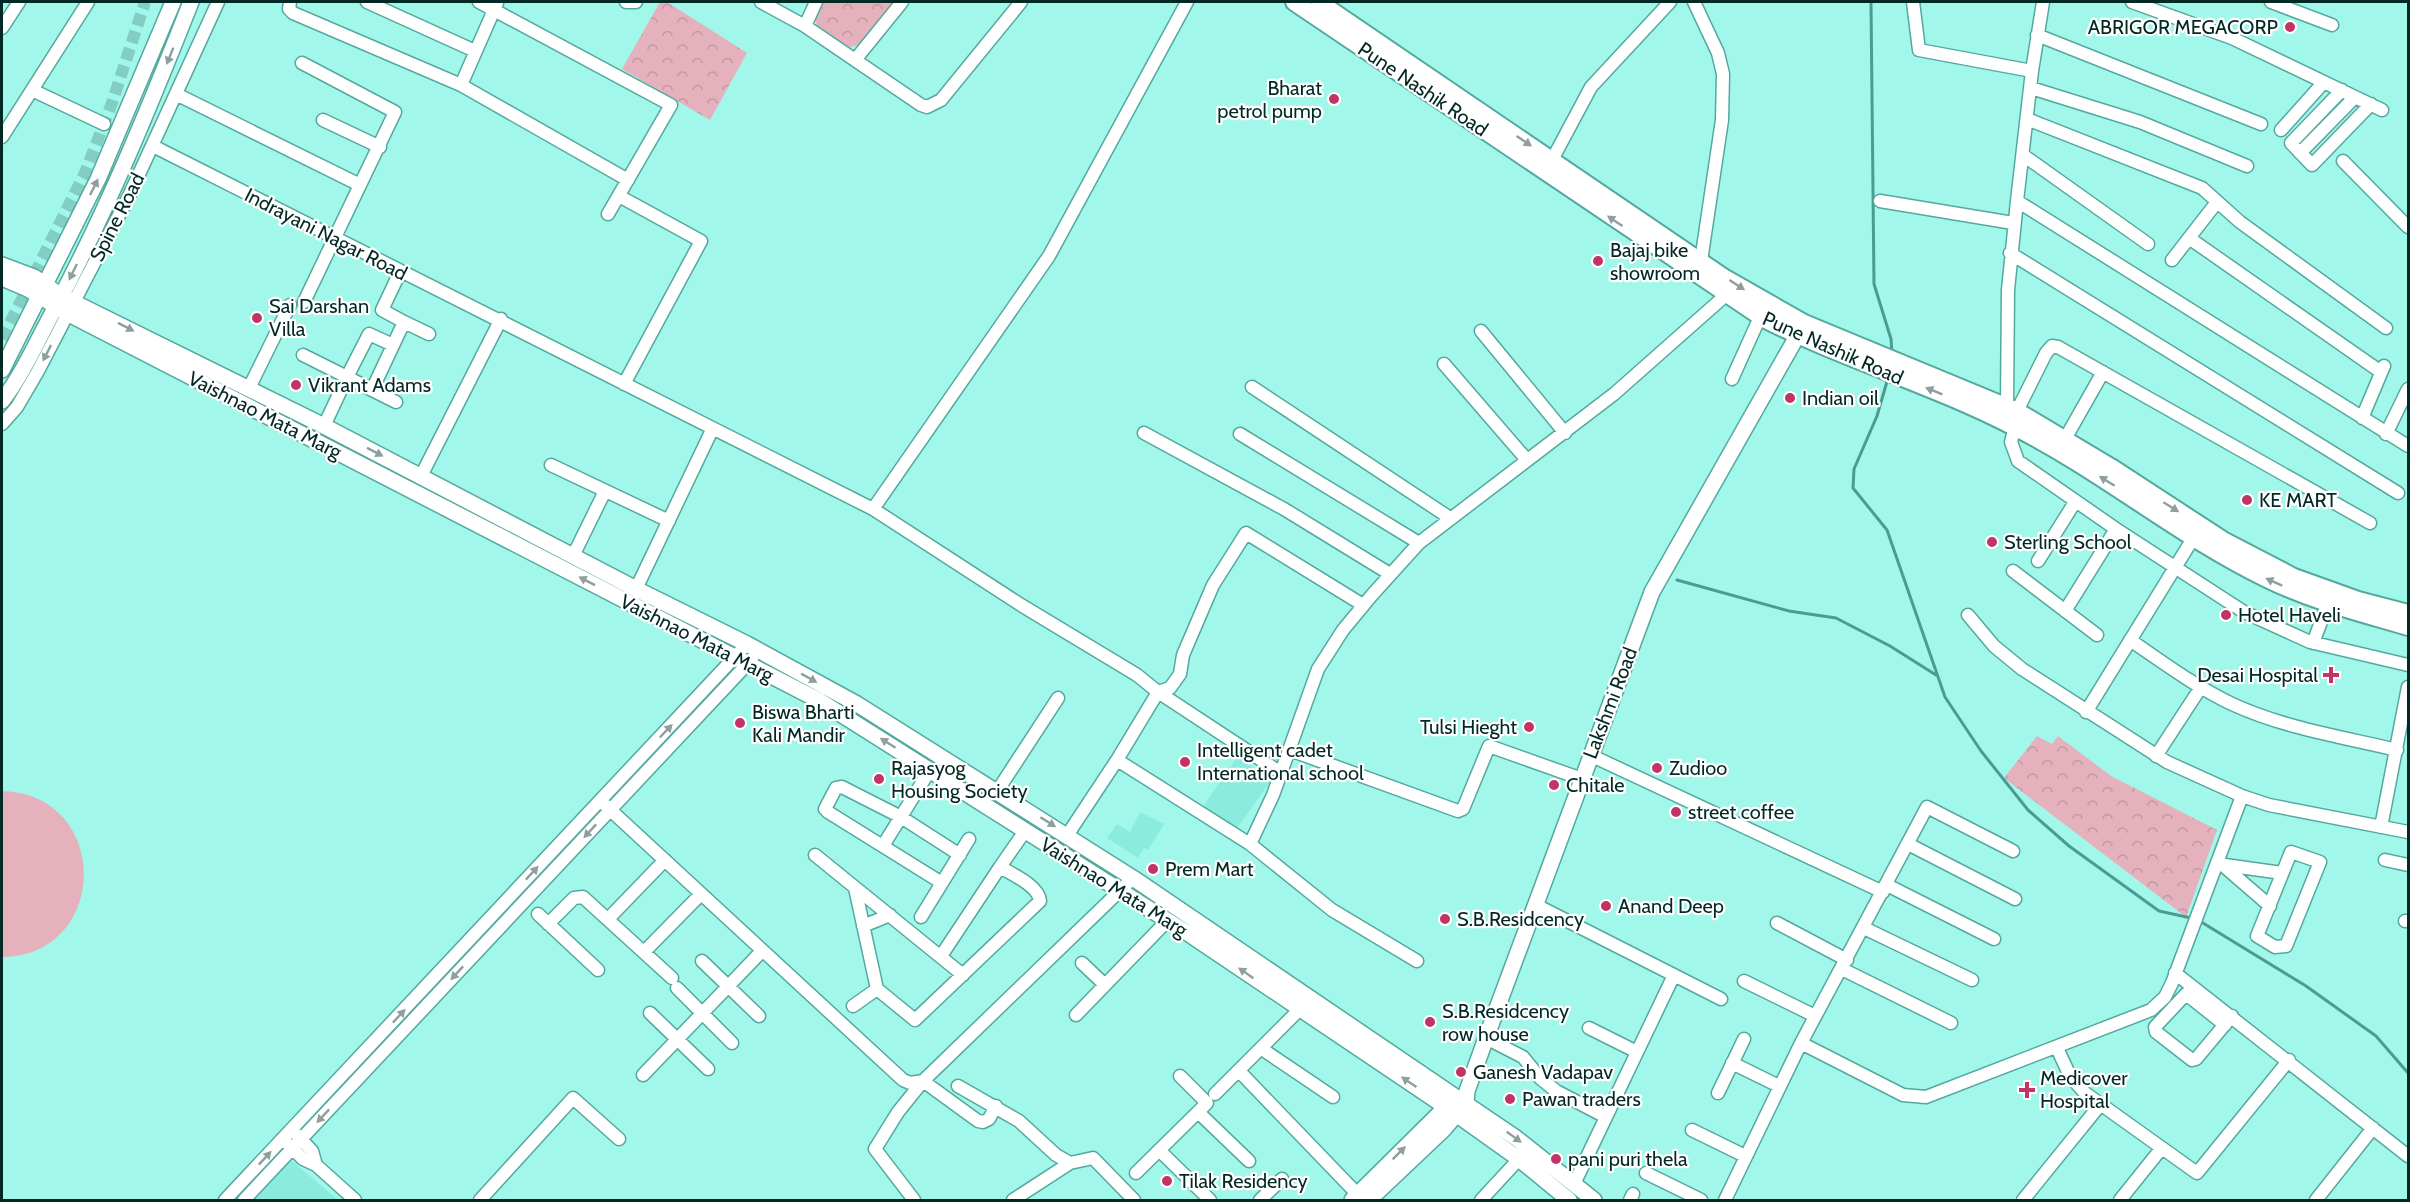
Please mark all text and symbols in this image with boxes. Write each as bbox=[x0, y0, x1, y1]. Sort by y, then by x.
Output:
place label: ABRIGOR MEGACORP bbox=[2088, 15, 2278, 39]
marker: ABRIGOR MEGACORP bbox=[2283, 20, 2297, 34]
street label: Pune Nashik Road bbox=[1354, 37, 1492, 141]
one-way arrow bbox=[165, 47, 174, 65]
place label: Bharat petrol pump bbox=[1217, 76, 1322, 123]
marker: Bharat petrol pump bbox=[1327, 92, 1341, 106]
one-way arrow bbox=[1515, 135, 1532, 146]
street label: Spine Road bbox=[84, 169, 150, 265]
one-way arrow bbox=[89, 178, 99, 195]
street label: Indrayani Nagar Road bbox=[241, 183, 411, 285]
one-way arrow bbox=[1608, 215, 1624, 227]
place label: Bajaj bike showroom bbox=[1610, 238, 1700, 285]
marker: Bajaj bike showroom bbox=[1591, 254, 1605, 268]
one-way arrow bbox=[68, 264, 78, 281]
one-way arrow bbox=[1729, 280, 1745, 291]
place label: Sai Darshan Villa bbox=[269, 294, 369, 341]
street label: Pune Nashik Road bbox=[1759, 306, 1907, 390]
marker: Sai Darshan Villa bbox=[250, 311, 264, 325]
one-way arrow bbox=[117, 321, 135, 331]
one-way arrow bbox=[43, 344, 52, 361]
street label: Vaishnao Mata Marg bbox=[184, 366, 347, 464]
place label: Vikrant Adams bbox=[308, 373, 431, 397]
marker: Vikrant Adams bbox=[289, 378, 303, 392]
place label: Indian oil bbox=[1802, 386, 1879, 410]
one-way arrow bbox=[1925, 386, 1943, 395]
marker: Indian oil bbox=[1783, 391, 1797, 405]
one-way arrow bbox=[366, 447, 384, 457]
one-way arrow bbox=[2099, 476, 2115, 487]
place label: KE MART bbox=[2259, 488, 2337, 512]
marker: KE MART bbox=[2240, 493, 2254, 507]
one-way arrow bbox=[2163, 501, 2180, 512]
place label: Sterling School bbox=[2004, 530, 2132, 554]
marker: Sterling School bbox=[1985, 535, 1999, 549]
one-way arrow bbox=[578, 577, 596, 587]
one-way arrow bbox=[2264, 577, 2282, 587]
street label: Vaishnao Mata Marg bbox=[616, 589, 779, 687]
place label: Hotel Haveli bbox=[2238, 603, 2341, 627]
marker: Hotel Haveli bbox=[2219, 608, 2233, 622]
street label: Lakshmi Road bbox=[1578, 644, 1642, 762]
place label: Desai Hospital bbox=[2197, 663, 2318, 687]
marker: Desai Hospital bbox=[2322, 666, 2340, 684]
one-way arrow bbox=[801, 672, 817, 683]
place label: Biswa Bharti Kali Mandir bbox=[752, 700, 854, 747]
place label: Tulsi Hieght bbox=[1420, 715, 1517, 739]
marker: Biswa Bharti Kali Mandir bbox=[733, 716, 747, 730]
marker: Tulsi Hieght bbox=[1522, 720, 1536, 734]
one-way arrow bbox=[658, 725, 672, 739]
one-way arrow bbox=[880, 738, 896, 749]
place label: Intelligent cadet International school bbox=[1197, 738, 1364, 785]
marker: Intelligent cadet International school bbox=[1178, 755, 1192, 769]
place label: Rajasyog Housing Society bbox=[891, 756, 1028, 803]
place label: Zudioo bbox=[1669, 756, 1727, 780]
marker: Zudioo bbox=[1650, 761, 1664, 775]
marker: Rajasyog Housing Society bbox=[872, 772, 886, 786]
place label: Chitale bbox=[1566, 773, 1625, 797]
marker: Chitale bbox=[1547, 778, 1561, 792]
place label: street coffee bbox=[1688, 800, 1794, 824]
marker: street coffee bbox=[1669, 805, 1683, 819]
one-way arrow bbox=[1040, 816, 1056, 827]
one-way arrow bbox=[584, 823, 597, 838]
street label: Vaishnao Mata Marg bbox=[1036, 832, 1193, 942]
place label: Prem Mart bbox=[1165, 857, 1254, 881]
marker: Prem Mart bbox=[1146, 862, 1160, 876]
one-way arrow bbox=[525, 866, 538, 881]
place label: Anand Deep bbox=[1618, 894, 1724, 918]
marker: Anand Deep bbox=[1599, 899, 1613, 913]
place label: S.B.Residcency bbox=[1457, 907, 1584, 931]
marker: S.B.Residcency bbox=[1438, 912, 1452, 926]
one-way arrow bbox=[450, 966, 464, 981]
one-way arrow bbox=[1239, 967, 1255, 979]
place label: S.B.Residcency row house bbox=[1442, 999, 1569, 1046]
one-way arrow bbox=[391, 1009, 405, 1023]
marker: S.B.Residcency row house bbox=[1423, 1015, 1437, 1029]
place label: Ganesh Vadapav bbox=[1473, 1060, 1613, 1084]
marker: Ganesh Vadapav bbox=[1454, 1065, 1468, 1079]
place label: Medicover Hospital bbox=[2040, 1066, 2128, 1113]
one-way arrow bbox=[1400, 1076, 1417, 1087]
marker: Medicover Hospital bbox=[2018, 1081, 2036, 1099]
place label: Pawan traders bbox=[1522, 1087, 1641, 1111]
marker: Pawan traders bbox=[1503, 1092, 1517, 1106]
one-way arrow bbox=[317, 1108, 331, 1122]
one-way arrow bbox=[1505, 1131, 1521, 1143]
one-way arrow bbox=[1392, 1147, 1406, 1161]
place label: pani puri thela bbox=[1568, 1147, 1688, 1171]
one-way arrow bbox=[258, 1151, 272, 1165]
marker: pani puri thela bbox=[1549, 1152, 1563, 1166]
place label: Tilak Residency bbox=[1179, 1169, 1308, 1193]
marker: Tilak Residency bbox=[1160, 1174, 1174, 1188]

